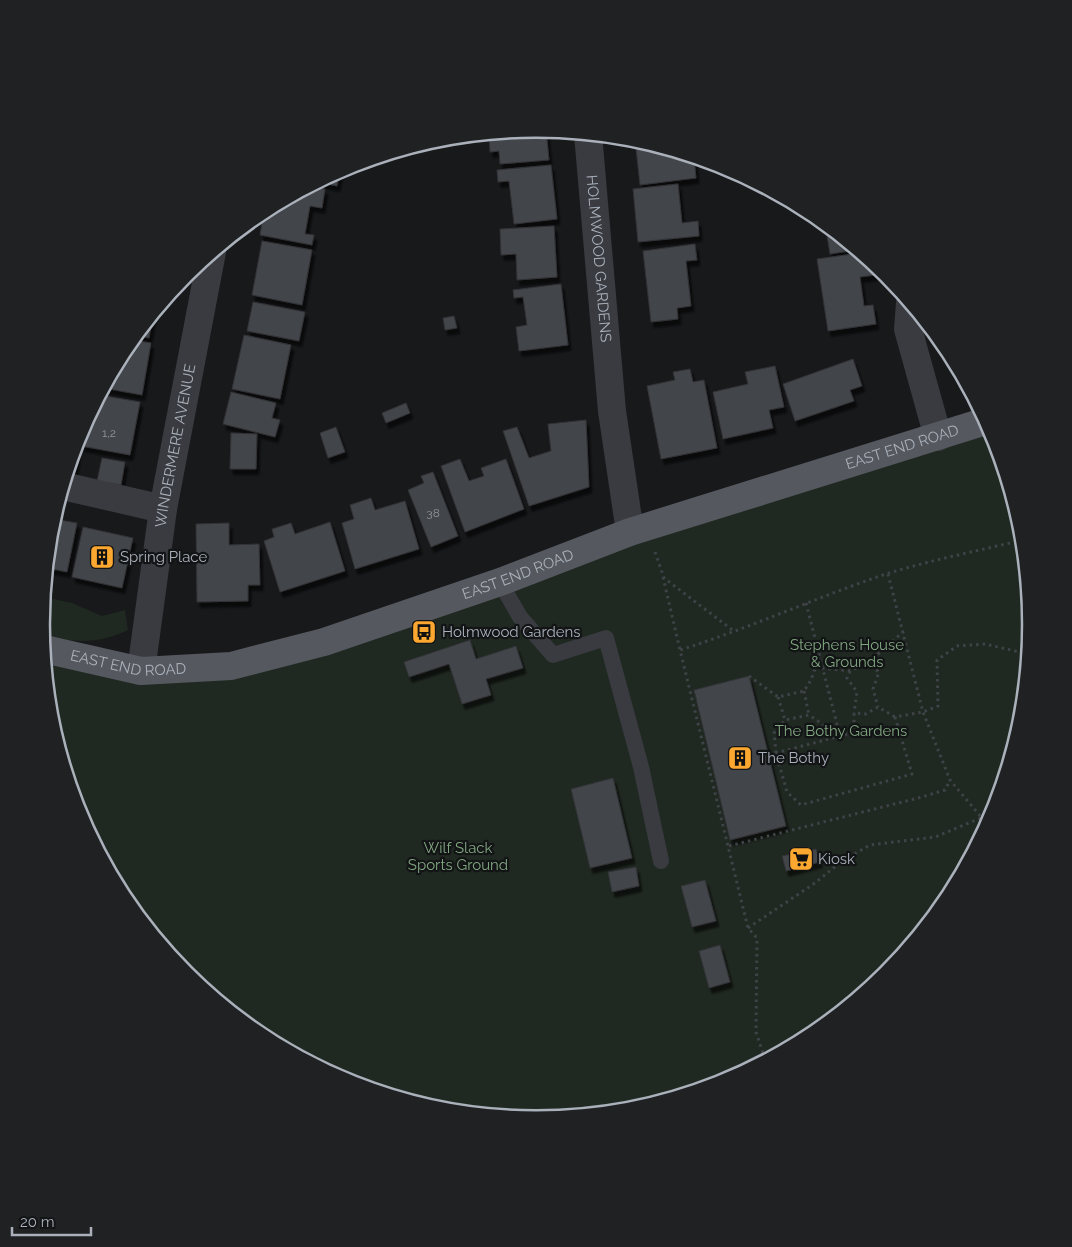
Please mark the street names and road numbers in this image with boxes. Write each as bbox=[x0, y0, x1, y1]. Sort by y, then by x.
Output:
street label: HOLMWOOD GARDENS bbox=[583, 174, 615, 343]
street label: WINDERMERE AVENUE bbox=[152, 362, 199, 529]
street label: EAST END ROAD bbox=[843, 421, 961, 473]
street label: EAST END ROAD bbox=[460, 545, 576, 603]
street label: EAST END ROAD bbox=[69, 646, 187, 680]

